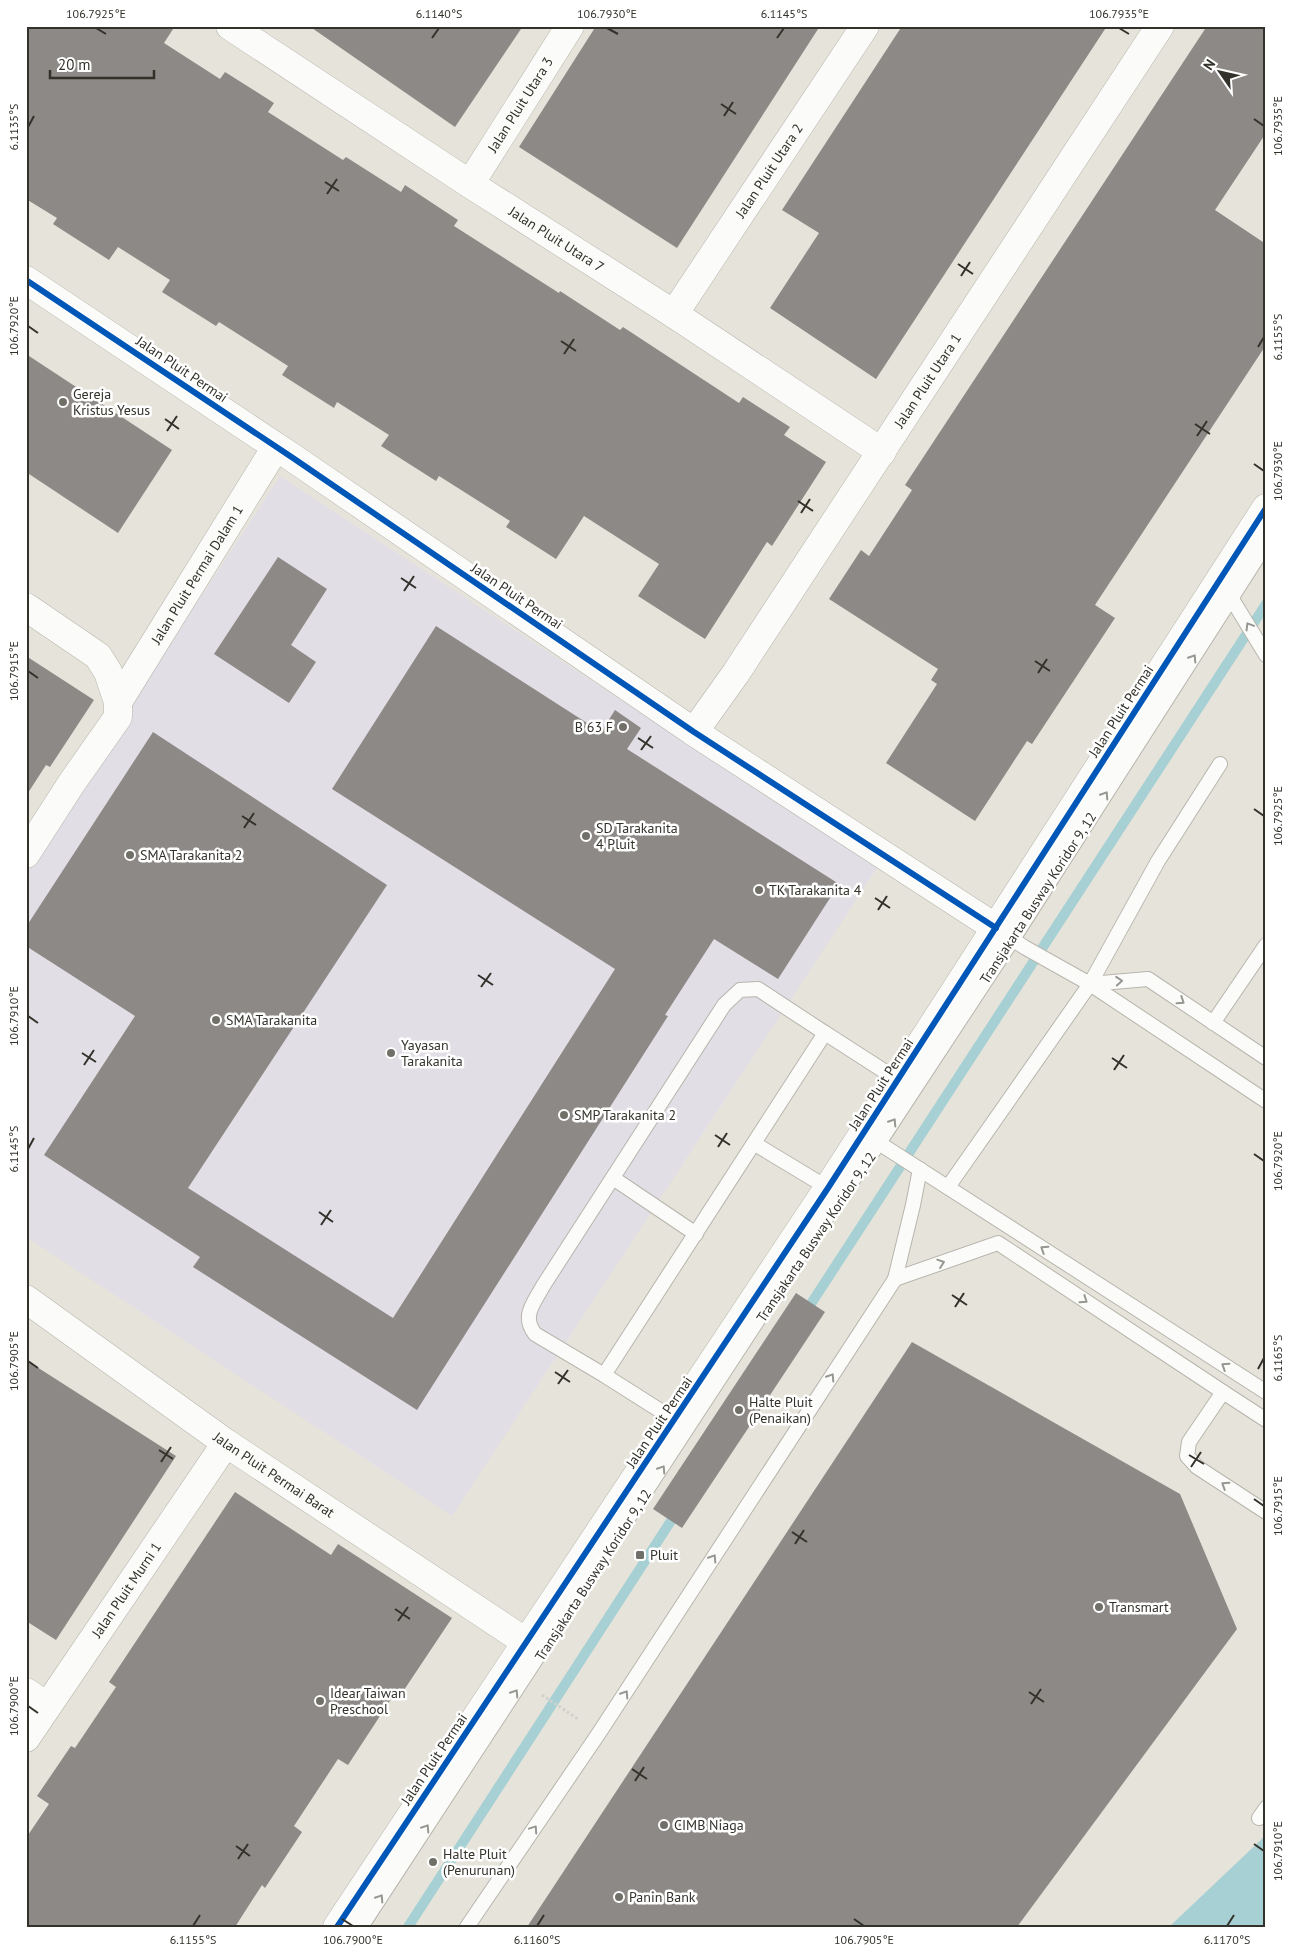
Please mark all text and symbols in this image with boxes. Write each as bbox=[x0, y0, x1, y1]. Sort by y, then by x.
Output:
text: 106.7925°E bbox=[66, 6, 126, 21]
text: 6.1140°S bbox=[416, 6, 462, 21]
text: 106.7930°E bbox=[577, 6, 637, 21]
text: 6.1145°S bbox=[761, 6, 807, 21]
text: 106.7935°E bbox=[1089, 6, 1149, 21]
scale bar bbox=[50, 48, 154, 80]
north arrow bbox=[1194, 48, 1244, 98]
street label: Jalan Pluit Utara 3 bbox=[483, 54, 557, 156]
text: 20 m bbox=[58, 55, 91, 74]
text: N bbox=[1199, 56, 1219, 74]
text: 106.7935°E bbox=[1270, 96, 1285, 156]
text: 6.1135°S bbox=[6, 104, 21, 150]
street label: Jalan Pluit Utara 2 bbox=[731, 120, 807, 222]
street label: Jalan Pluit Utara 7 bbox=[505, 202, 607, 276]
text: 106.7920°E bbox=[6, 296, 21, 356]
text: 6.1155°S bbox=[1270, 314, 1285, 360]
street label: Jalan Pluit Utara 1 bbox=[890, 330, 965, 432]
street label: Jalan Pluit Permai bbox=[132, 331, 231, 406]
place label: Gereja Kristus Yesus bbox=[73, 385, 150, 419]
marker: Gereja Kristus Yesus bbox=[57, 396, 69, 408]
text: 106.7930°E bbox=[1270, 441, 1285, 501]
street label: Jalan Pluit Permai Dalam 1 bbox=[147, 502, 247, 648]
street label: Jalan Pluit Permai bbox=[467, 558, 566, 633]
one-way arrow bbox=[1245, 623, 1255, 632]
text: 106.7915°E bbox=[6, 641, 21, 701]
one-way arrow bbox=[1186, 655, 1196, 664]
street label: Jalan Pluit Permai bbox=[1084, 661, 1158, 761]
place label: B 63 F bbox=[575, 718, 613, 736]
marker: B 63 F bbox=[617, 721, 629, 733]
text: 106.7925°E bbox=[1270, 786, 1285, 846]
one-way arrow bbox=[1099, 792, 1108, 801]
street label: Transjakarta Busway Koridor 9, 12 bbox=[976, 809, 1100, 987]
place label: SD Tarakanita 4 Pluit bbox=[596, 819, 678, 853]
marker: SD Tarakanita 4 Pluit bbox=[580, 830, 592, 842]
place label: SMA Tarakanita 2 bbox=[140, 846, 243, 864]
marker: SMA Tarakanita 2 bbox=[124, 849, 136, 861]
place label: TK Tarakanita 4 bbox=[769, 881, 862, 899]
marker: TK Tarakanita 4 bbox=[753, 884, 765, 896]
one-way arrow bbox=[1115, 976, 1123, 987]
text: 106.7910°E bbox=[6, 986, 21, 1046]
one-way arrow bbox=[1175, 995, 1185, 1004]
place label: SMA Tarakanita bbox=[226, 1011, 317, 1029]
marker: SMA Tarakanita bbox=[210, 1014, 222, 1026]
street label: Jalan Pluit Permai bbox=[844, 1034, 918, 1134]
place label: Yayasan Tarakanita bbox=[401, 1036, 463, 1070]
marker: Yayasan Tarakanita bbox=[385, 1047, 397, 1059]
place label: SMP Tarakanita 2 bbox=[574, 1106, 676, 1124]
marker: SMP Tarakanita 2 bbox=[558, 1109, 570, 1121]
one-way arrow bbox=[886, 1119, 896, 1128]
text: 6.1145°S bbox=[6, 1126, 21, 1172]
text: 106.7920°E bbox=[1270, 1131, 1285, 1191]
street label: Transjakarta Busway Koridor 9, 12 bbox=[752, 1149, 880, 1325]
one-way arrow bbox=[1041, 1246, 1050, 1256]
one-way arrow bbox=[937, 1259, 945, 1269]
one-way arrow bbox=[1078, 1293, 1087, 1303]
text: 106.7905°E bbox=[6, 1331, 21, 1391]
text: 6.1165°S bbox=[1270, 1335, 1285, 1381]
one-way arrow bbox=[1221, 1363, 1230, 1372]
street label: Jalan Pluit Permai bbox=[621, 1373, 696, 1472]
one-way arrow bbox=[824, 1374, 834, 1383]
place label: Halte Pluit (Penaikan) bbox=[749, 1393, 813, 1427]
marker: Halte Pluit (Penaikan) bbox=[733, 1404, 745, 1416]
street label: Jalan Pluit Permai Barat bbox=[209, 1427, 338, 1522]
one-way arrow bbox=[656, 1465, 665, 1475]
text: 106.7915°E bbox=[1270, 1476, 1285, 1536]
one-way arrow bbox=[1221, 1482, 1231, 1491]
street label: Transjakarta Busway Koridor 9, 12 bbox=[531, 1486, 655, 1664]
street label: Jalan Pluit Murni 1 bbox=[87, 1539, 165, 1642]
place label: Pluit bbox=[650, 1546, 678, 1564]
marker: Pluit bbox=[634, 1549, 646, 1561]
one-way arrow bbox=[707, 1554, 717, 1563]
place label: Transmart bbox=[1109, 1598, 1169, 1616]
marker: Transmart bbox=[1093, 1601, 1105, 1613]
text: 106.7900°E bbox=[6, 1676, 21, 1736]
place label: Idear Taiwan Preschool bbox=[330, 1684, 406, 1718]
one-way arrow bbox=[509, 1689, 519, 1698]
one-way arrow bbox=[618, 1690, 628, 1699]
marker: Idear Taiwan Preschool bbox=[314, 1695, 326, 1707]
street label: Jalan Pluit Permai bbox=[396, 1710, 471, 1809]
place label: CIMB Niaga bbox=[674, 1816, 744, 1834]
marker: CIMB Niaga bbox=[658, 1819, 670, 1831]
text: 106.7910°E bbox=[1270, 1821, 1285, 1881]
one-way arrow bbox=[420, 1825, 429, 1834]
one-way arrow bbox=[528, 1825, 537, 1834]
place label: Halte Pluit (Penurunan) bbox=[443, 1845, 515, 1879]
marker: Halte Pluit (Penurunan) bbox=[427, 1856, 439, 1868]
place label: Panin Bank bbox=[629, 1888, 696, 1906]
marker: Panin Bank bbox=[613, 1891, 625, 1903]
one-way arrow bbox=[374, 1894, 383, 1904]
text: 6.1155°S bbox=[170, 1932, 216, 1947]
text: 106.7900°E bbox=[323, 1932, 383, 1947]
text: 6.1160°S bbox=[514, 1932, 560, 1947]
text: 106.7905°E bbox=[834, 1932, 894, 1947]
text: 6.1170°S bbox=[1204, 1932, 1250, 1947]

